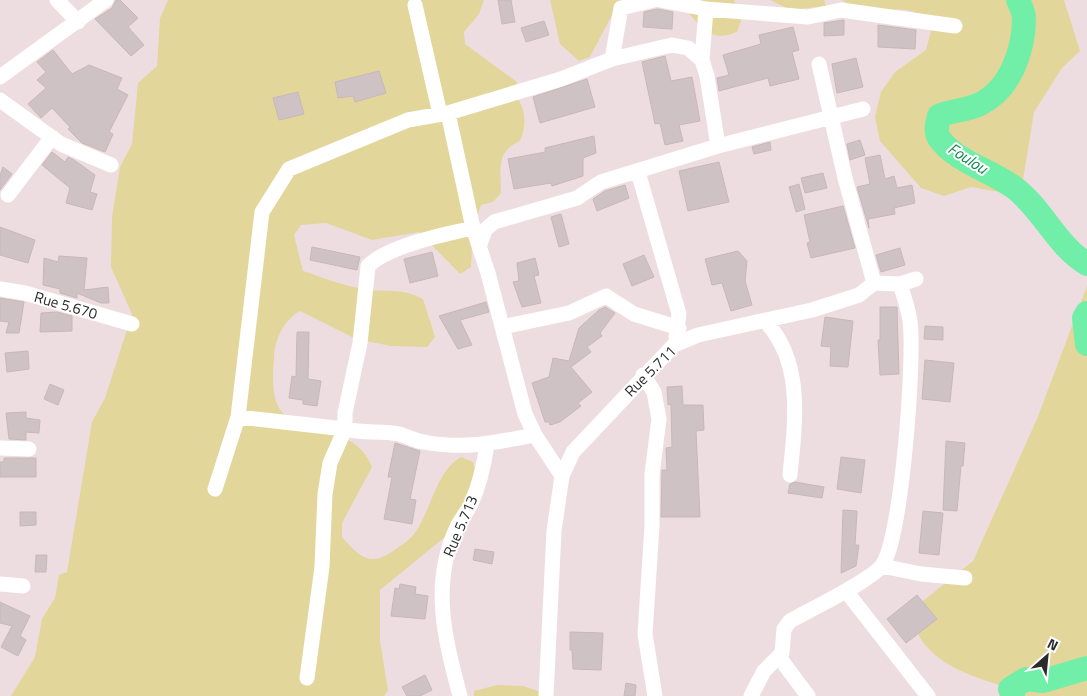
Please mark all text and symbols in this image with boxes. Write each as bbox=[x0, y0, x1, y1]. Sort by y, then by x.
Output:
water label: Foulou bbox=[944, 136, 993, 180]
street label: Rue 5.670 bbox=[32, 285, 100, 325]
street label: Rue 5.711 bbox=[619, 340, 681, 402]
street label: Rue 5.713 bbox=[437, 492, 483, 560]
north arrow bbox=[1022, 631, 1072, 681]
text: N bbox=[1044, 632, 1062, 656]

